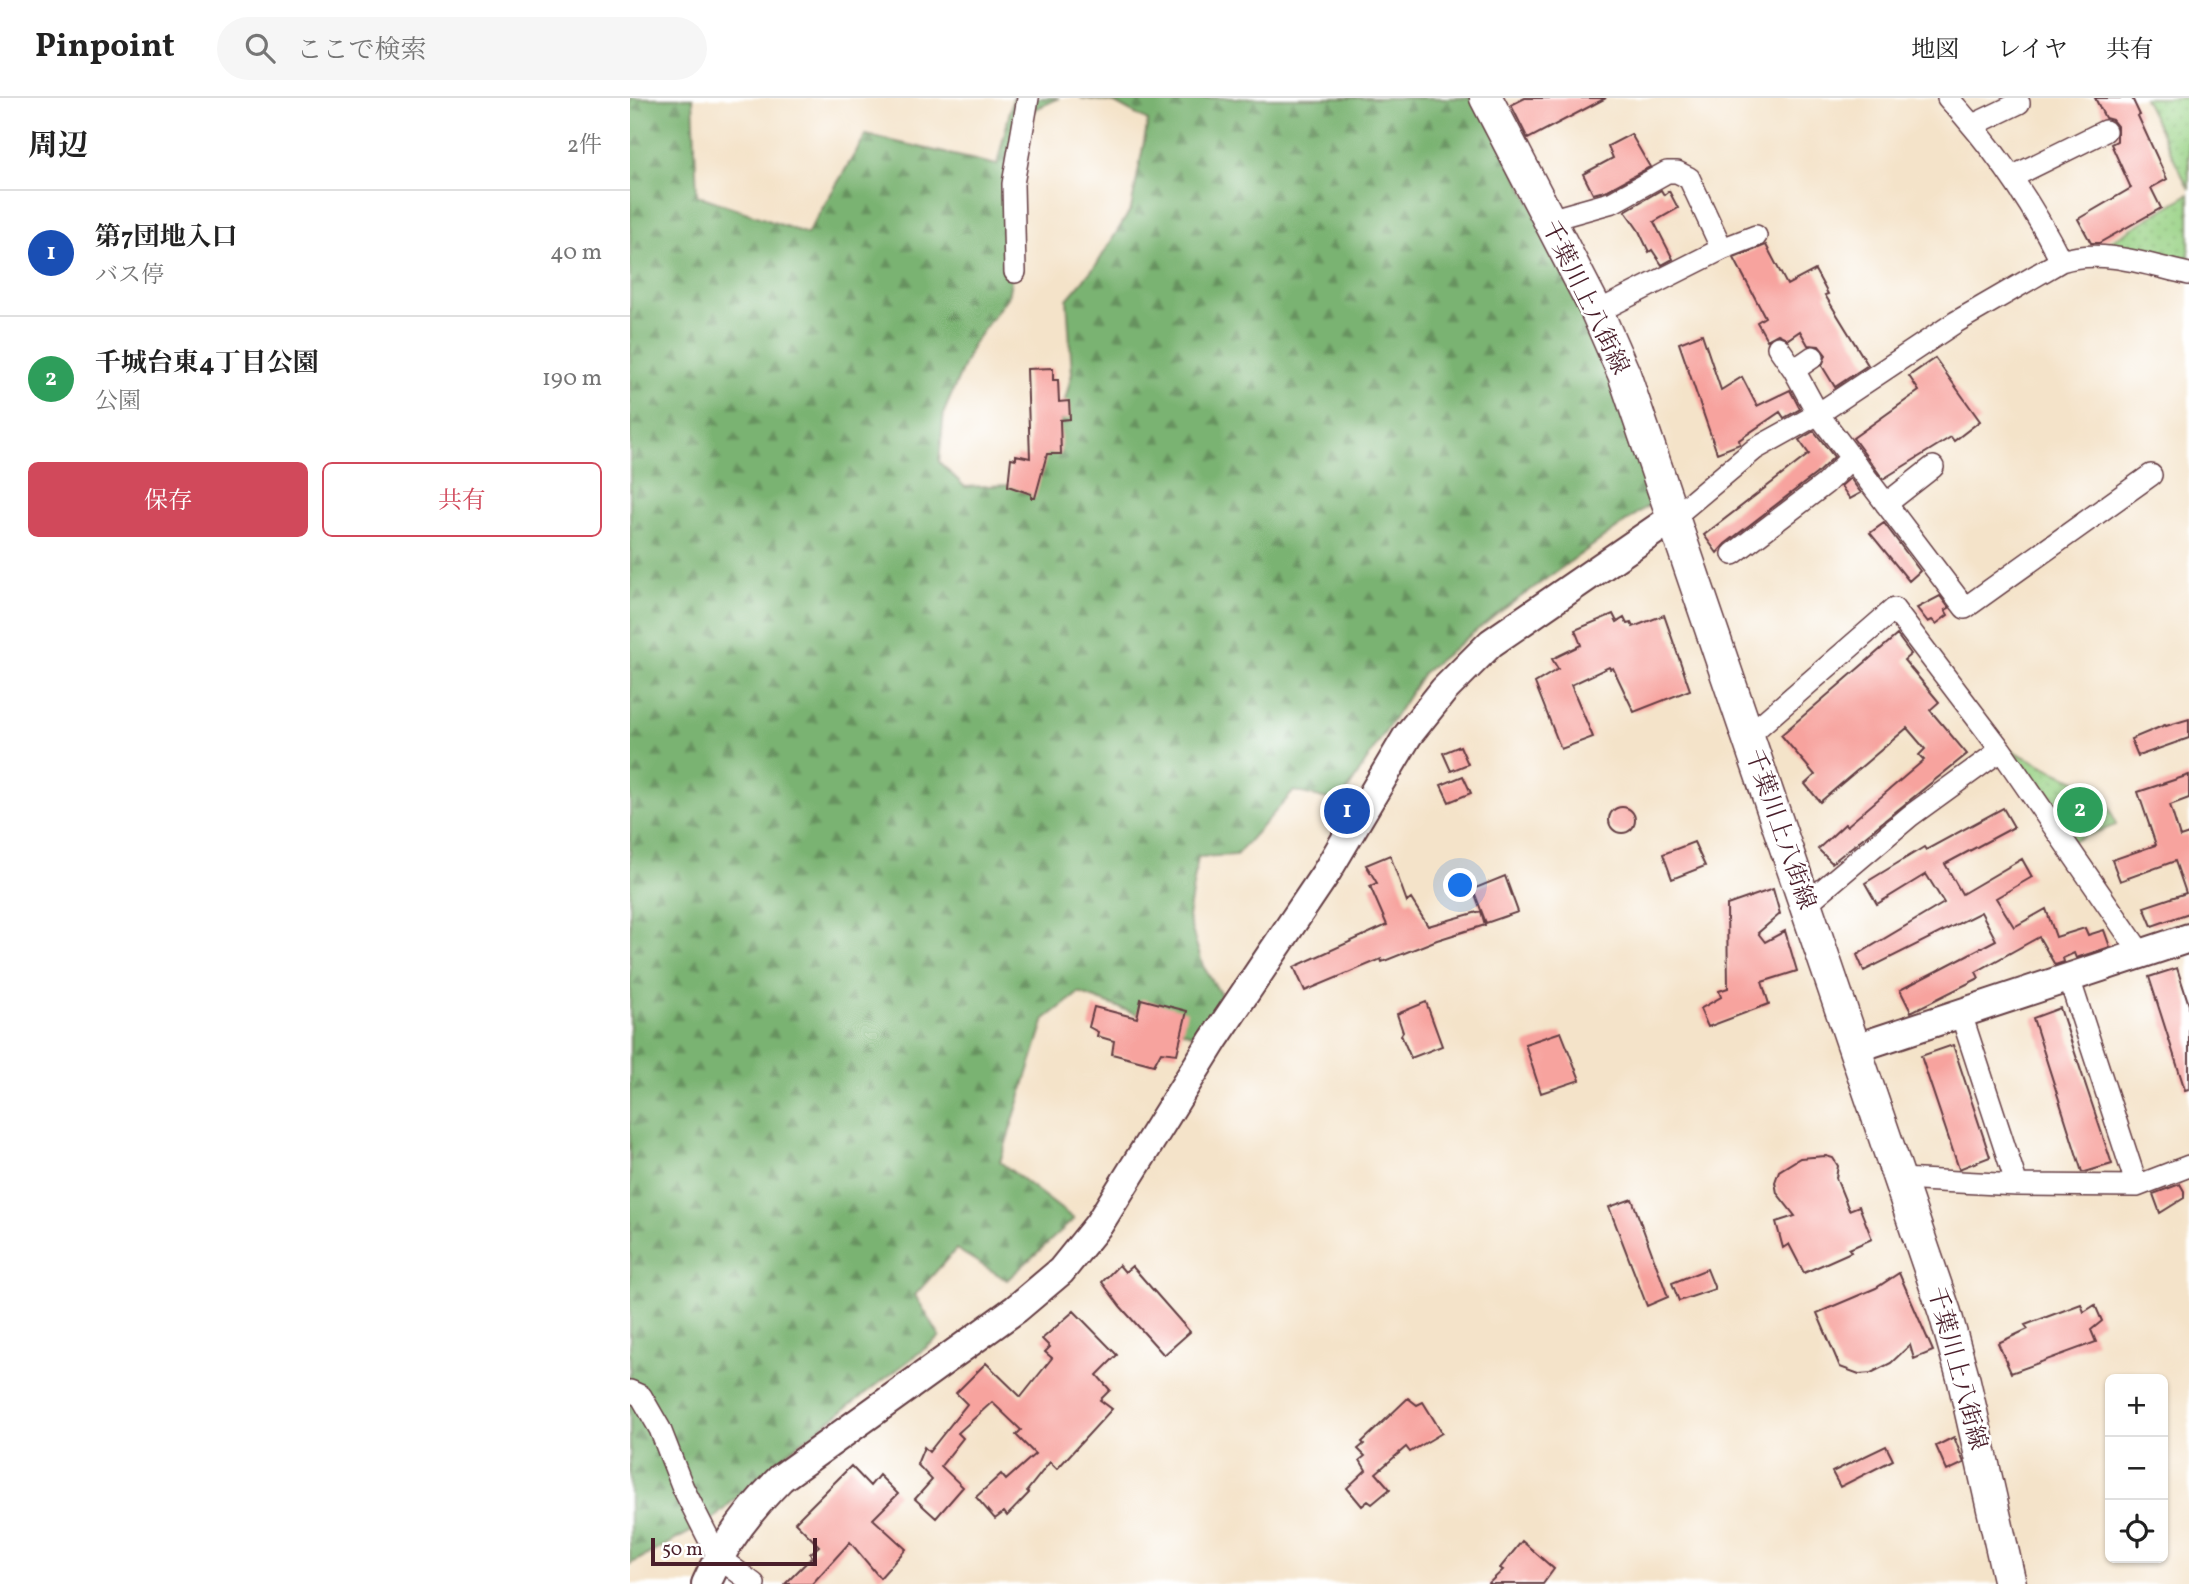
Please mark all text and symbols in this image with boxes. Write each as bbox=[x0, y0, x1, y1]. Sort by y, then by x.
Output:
search box bbox=[217, 17, 707, 80]
text: Pinpoint bbox=[35, 25, 175, 71]
icon: search bbox=[241, 29, 279, 67]
text: ここで検索 bbox=[297, 33, 427, 69]
text: 地図 bbox=[1911, 34, 1959, 68]
text: レイヤ bbox=[1997, 34, 2068, 68]
text: 共有 bbox=[2106, 34, 2154, 68]
text: 周辺 bbox=[28, 126, 88, 168]
text: 2件 bbox=[567, 130, 602, 162]
street label: 千葉川上八街線 bbox=[1532, 215, 1636, 381]
text: 第7団地入口 bbox=[95, 220, 237, 256]
text: 1 bbox=[46, 237, 56, 269]
text: 40 m bbox=[550, 237, 602, 269]
text: バス停 bbox=[95, 260, 164, 292]
text: 千城台東4丁目公園 bbox=[95, 346, 319, 382]
text: 2 bbox=[45, 363, 57, 395]
text: 190 m bbox=[542, 363, 602, 395]
text: 公園 bbox=[95, 386, 141, 418]
button: 保存 bbox=[28, 462, 308, 537]
button: 共有 bbox=[322, 462, 602, 537]
street label: 千葉川上八街線 bbox=[1736, 745, 1823, 915]
pin: 2 bbox=[2057, 784, 2103, 836]
pin: 1 bbox=[1324, 785, 1370, 837]
your location bbox=[1443, 868, 1477, 902]
street label: 千葉川上八街線 bbox=[1918, 1283, 1994, 1454]
map controls bbox=[2105, 1374, 2168, 1563]
button: + bbox=[2105, 1374, 2168, 1437]
button: − bbox=[2105, 1437, 2168, 1500]
button: locate bbox=[2105, 1500, 2168, 1563]
scale bar bbox=[651, 1535, 817, 1567]
text: 50 m bbox=[662, 1537, 703, 1563]

